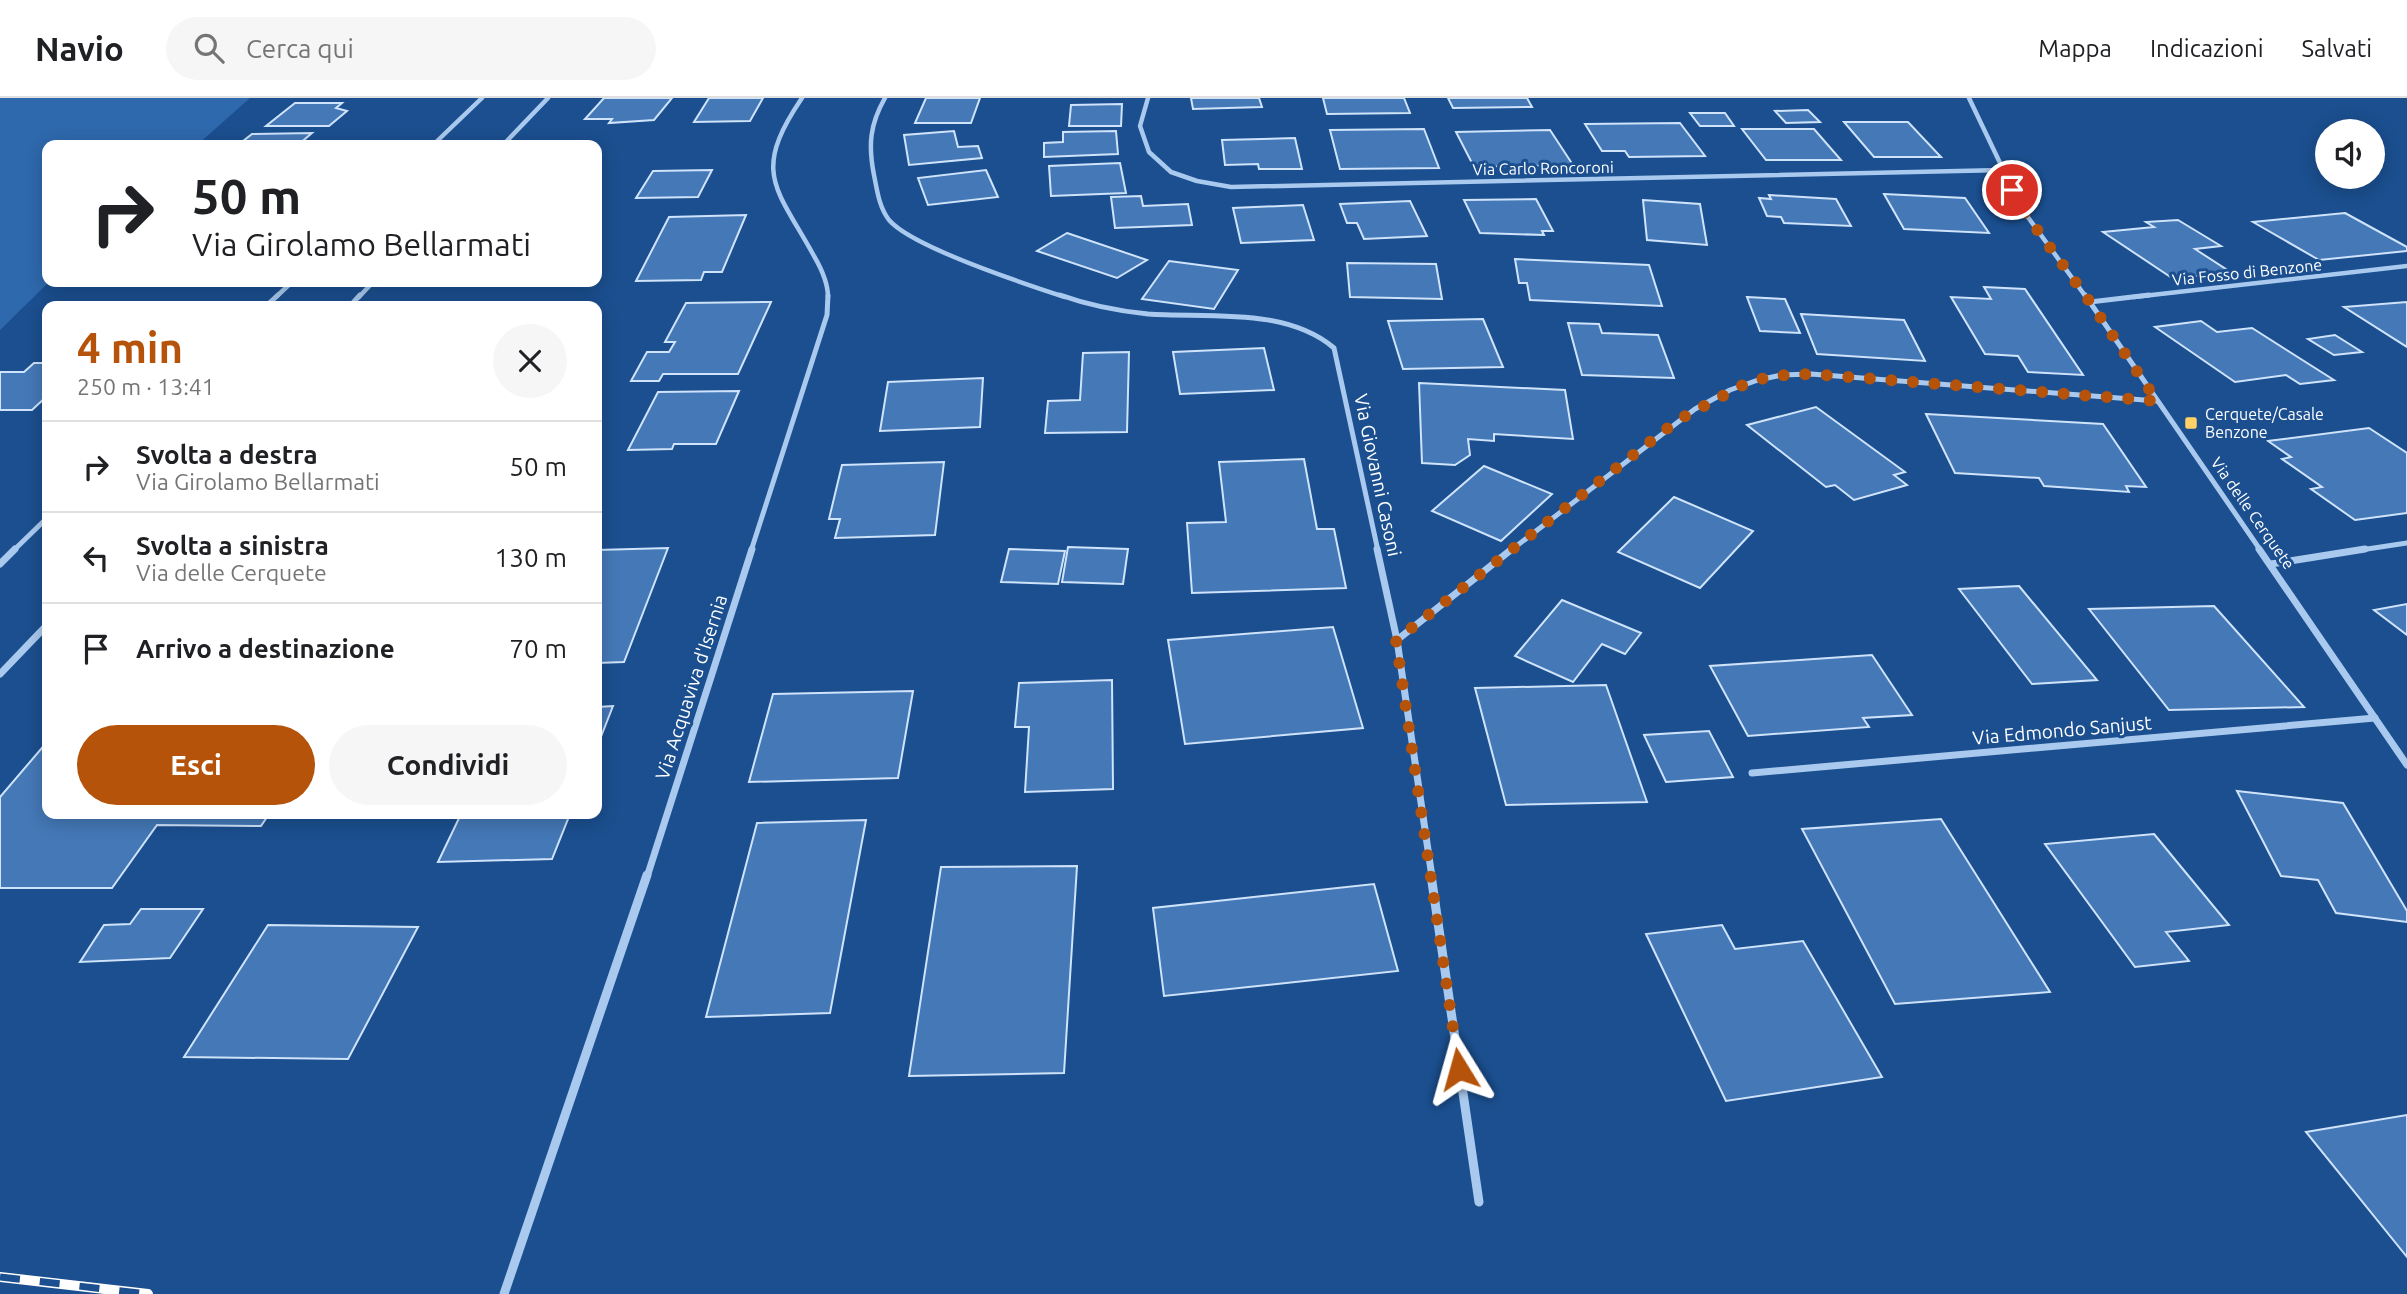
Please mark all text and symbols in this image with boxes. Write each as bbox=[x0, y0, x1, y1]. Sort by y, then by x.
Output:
search box bbox=[166, 17, 656, 80]
icon: search bbox=[190, 29, 228, 67]
text: Navio bbox=[35, 30, 124, 67]
text: Cerca qui bbox=[246, 34, 354, 63]
text: Mappa bbox=[2038, 35, 2112, 62]
text: Indicazioni bbox=[2150, 35, 2264, 62]
text: Salvati bbox=[2302, 35, 2372, 62]
map controls bbox=[2315, 119, 2385, 189]
button: sound bbox=[2315, 119, 2385, 189]
street label: Via Carlo Roncoroni bbox=[1472, 158, 1614, 178]
pin bbox=[1982, 160, 2042, 220]
icon: right bbox=[77, 168, 168, 259]
text: 50 m bbox=[192, 168, 301, 223]
icon: arrive bbox=[1993, 171, 2031, 209]
text: Via Girolamo Bellarmati bbox=[192, 226, 531, 262]
street label: Via Fosso di Benzone bbox=[2171, 255, 2323, 289]
text: 4 min bbox=[77, 324, 183, 371]
button: close bbox=[493, 324, 567, 398]
text: 250 m · 13:41 bbox=[77, 374, 215, 399]
street label: Via Giovanni Casoni bbox=[1350, 392, 1406, 558]
place label: Cerquete/Casale Benzone bbox=[2205, 405, 2324, 441]
marker: Cerquete/Casale Benzone bbox=[2183, 415, 2199, 431]
text: Svolta a destra bbox=[136, 440, 318, 469]
icon: right bbox=[77, 448, 115, 486]
text: 50 m bbox=[509, 452, 567, 481]
street label: Via delle Cerquete bbox=[2208, 454, 2298, 572]
text: Via Girolamo Bellarmati bbox=[136, 469, 380, 494]
text: Svolta a sinistra bbox=[136, 531, 329, 560]
icon: left bbox=[77, 539, 115, 577]
text: 130 m bbox=[495, 543, 567, 572]
text: Via delle Cerquete bbox=[136, 560, 327, 585]
street label: Via Acquaviva d'Isernia bbox=[651, 592, 731, 782]
icon: arrive bbox=[77, 630, 115, 668]
text: Arrivo a destinazione bbox=[136, 634, 395, 663]
text: 70 m bbox=[509, 634, 567, 663]
street label: Via Edmondo Sanjust bbox=[1972, 711, 2153, 749]
button: Esci bbox=[77, 725, 315, 805]
button: Condividi bbox=[329, 725, 567, 805]
position arrow bbox=[1422, 1032, 1496, 1106]

